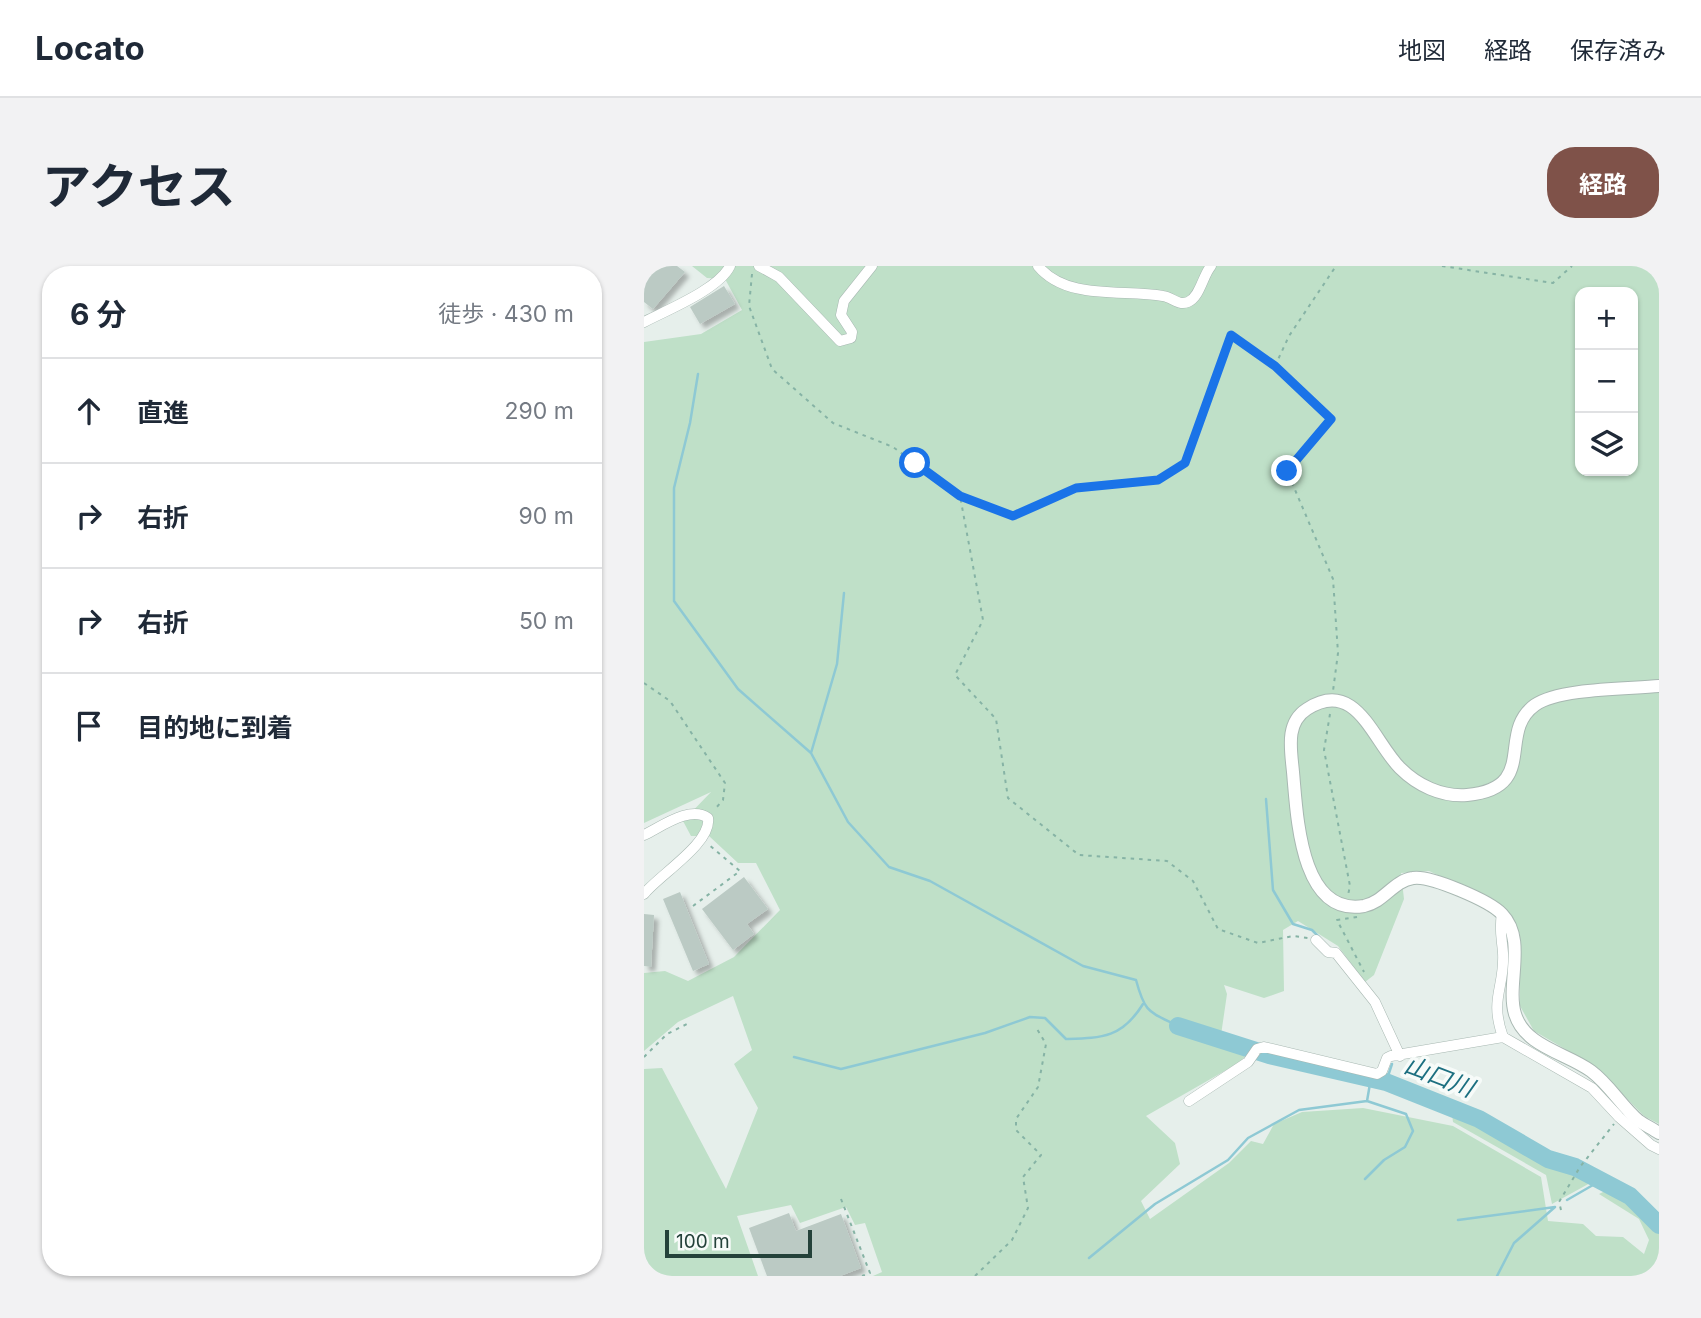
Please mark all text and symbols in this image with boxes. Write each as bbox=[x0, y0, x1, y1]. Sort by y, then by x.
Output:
text: Locato bbox=[35, 28, 145, 68]
text: 地図 bbox=[1398, 36, 1446, 65]
text: 経路 bbox=[1484, 36, 1532, 65]
text: 保存済み bbox=[1570, 36, 1666, 65]
button: 経路 bbox=[1547, 147, 1659, 218]
text: アクセス bbox=[42, 157, 236, 216]
map controls bbox=[1575, 287, 1638, 476]
button: + bbox=[1575, 287, 1638, 350]
text: 6 分 bbox=[70, 296, 127, 332]
text: 徒歩 · 430 m bbox=[438, 300, 574, 328]
button: − bbox=[1575, 350, 1638, 413]
icon: ahead bbox=[70, 392, 108, 430]
text: 直進 bbox=[137, 397, 189, 428]
text: 290 m bbox=[505, 397, 574, 425]
button: layers bbox=[1575, 413, 1638, 476]
route start bbox=[899, 447, 930, 478]
route end bbox=[1271, 455, 1302, 486]
icon: right bbox=[70, 497, 108, 535]
text: 右折 bbox=[137, 502, 189, 533]
text: 90 m bbox=[519, 502, 574, 530]
icon: right bbox=[70, 602, 108, 640]
text: 右折 bbox=[137, 607, 189, 638]
text: 50 m bbox=[519, 607, 574, 635]
icon: arrive bbox=[70, 707, 108, 745]
text: 目的地に到着 bbox=[137, 712, 293, 743]
water label: 山口川 bbox=[1400, 1050, 1481, 1104]
scale bar bbox=[665, 1227, 812, 1259]
text: 100 m bbox=[676, 1230, 730, 1253]

